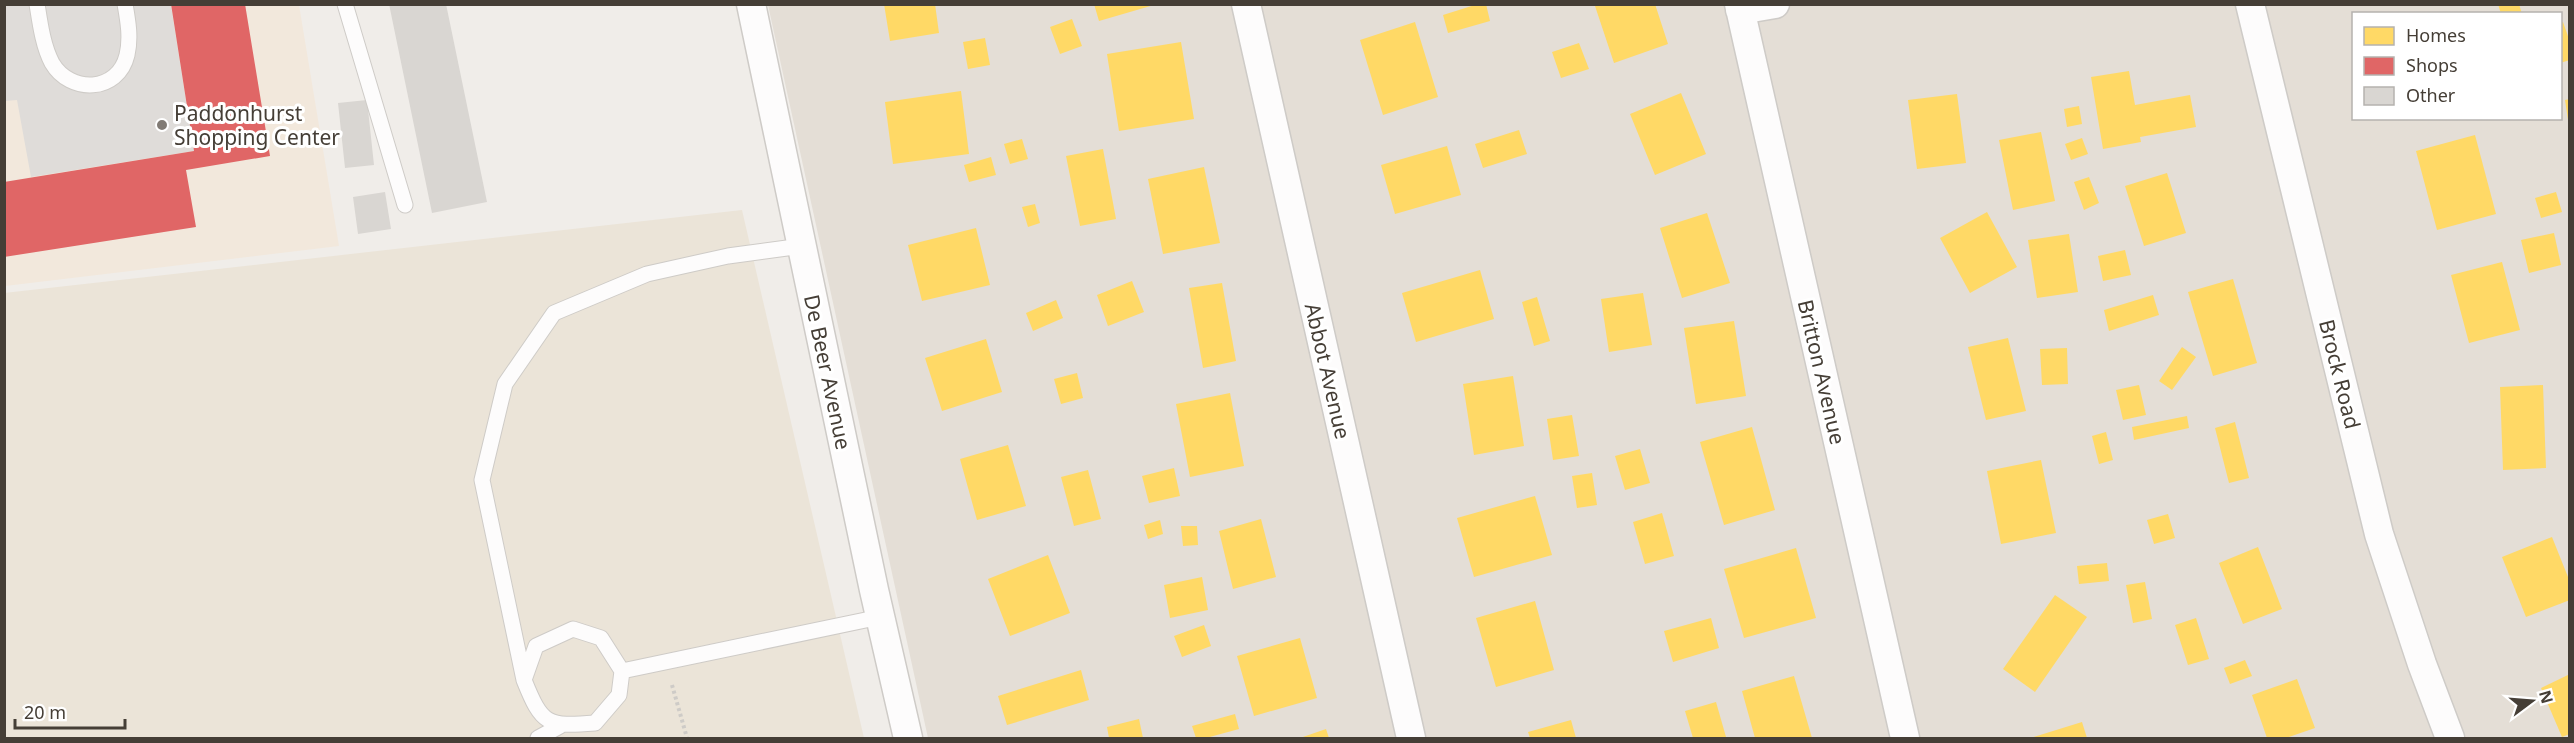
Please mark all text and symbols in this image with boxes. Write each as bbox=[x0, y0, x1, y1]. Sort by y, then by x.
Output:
legend bbox=[2352, 12, 2562, 120]
text: Homes bbox=[2406, 23, 2466, 47]
text: Shops bbox=[2406, 53, 2458, 77]
text: Other bbox=[2406, 83, 2456, 107]
place label: Paddonhurst Shopping Center bbox=[174, 99, 340, 151]
marker: Paddonhurst Shopping Center bbox=[155, 118, 169, 132]
street label: De Beer Avenue bbox=[798, 292, 858, 452]
street label: Britton Avenue bbox=[1792, 297, 1852, 447]
street label: Abbot Avenue bbox=[1299, 300, 1357, 442]
street label: Brock Road bbox=[2313, 316, 2367, 432]
north arrow bbox=[2502, 671, 2562, 731]
text: N bbox=[2534, 688, 2559, 706]
scale bar bbox=[15, 692, 124, 730]
text: 20 m bbox=[24, 700, 66, 724]

